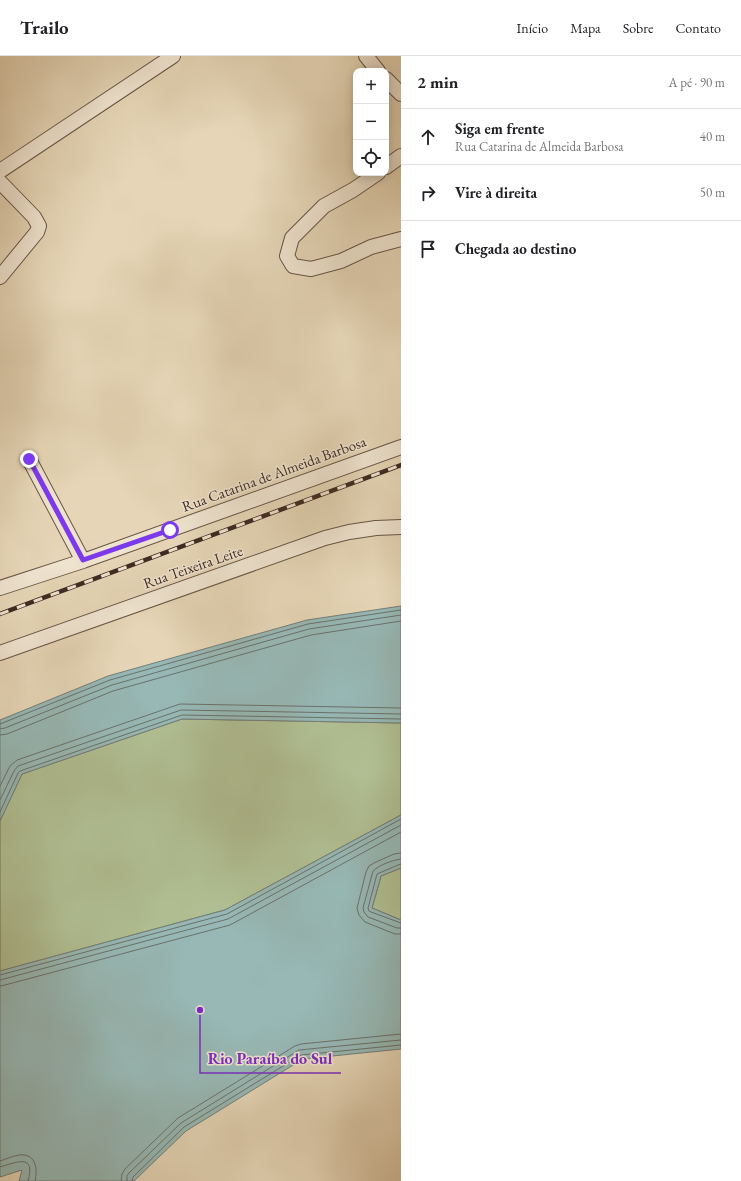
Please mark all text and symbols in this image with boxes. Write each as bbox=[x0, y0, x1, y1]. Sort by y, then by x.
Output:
text: Trailo bbox=[20, 15, 69, 40]
text: Início bbox=[516, 19, 548, 37]
text: Mapa bbox=[570, 19, 601, 37]
text: Sobre bbox=[623, 19, 653, 37]
text: Contato bbox=[675, 19, 721, 37]
map controls bbox=[353, 68, 389, 176]
button: + bbox=[353, 68, 389, 104]
text: 2 min bbox=[417, 71, 458, 93]
text: A pé · 90 m bbox=[669, 74, 725, 91]
button: − bbox=[353, 104, 389, 140]
text: Siga em frente bbox=[455, 119, 544, 138]
icon: ahead bbox=[417, 126, 439, 148]
text: 40 m bbox=[700, 128, 725, 145]
text: Rua Catarina de Almeida Barbosa bbox=[455, 138, 624, 155]
button: locate bbox=[353, 140, 389, 176]
icon: right bbox=[417, 182, 439, 204]
text: Vire à direita bbox=[455, 183, 537, 202]
text: 50 m bbox=[700, 184, 725, 201]
icon: arrive bbox=[417, 238, 439, 260]
text: Chegada ao destino bbox=[455, 239, 576, 258]
street label: Rua Catarina de Almeida Barbosa bbox=[179, 431, 368, 516]
route end bbox=[20, 450, 38, 468]
route start bbox=[161, 521, 179, 539]
street label: Rua Teixeira Leite bbox=[141, 541, 245, 592]
callout: Rio Paraíba do Sul bbox=[200, 1045, 341, 1073]
text: Rio Paraíba do Sul bbox=[208, 1048, 333, 1069]

